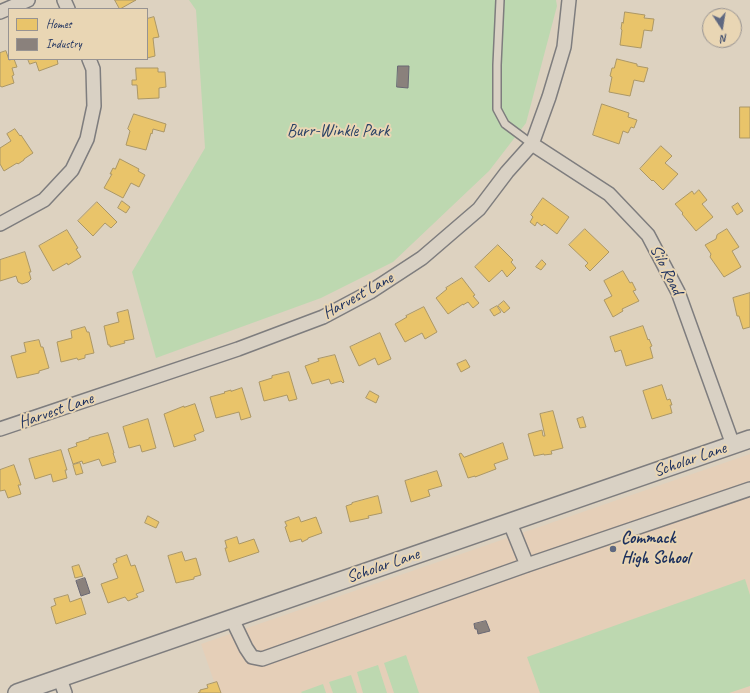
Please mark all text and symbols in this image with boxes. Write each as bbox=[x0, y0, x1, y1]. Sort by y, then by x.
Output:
legend bbox=[8, 8, 148, 60]
north arrow bbox=[702, 8, 742, 48]
text: Homes bbox=[46, 16, 72, 32]
text: N bbox=[719, 31, 729, 46]
text: Industry bbox=[46, 36, 82, 52]
park label: Burr-Winkle Park bbox=[287, 122, 389, 142]
street label: Silo Road bbox=[645, 242, 687, 298]
street label: Harvest Lane bbox=[319, 268, 397, 324]
street label: Harvest Lane bbox=[16, 389, 96, 433]
street label: Scholar Lane bbox=[651, 438, 729, 482]
place label: Commack High School bbox=[621, 529, 690, 569]
street label: Scholar Lane bbox=[344, 544, 422, 588]
marker: Commack High School bbox=[608, 544, 618, 554]

